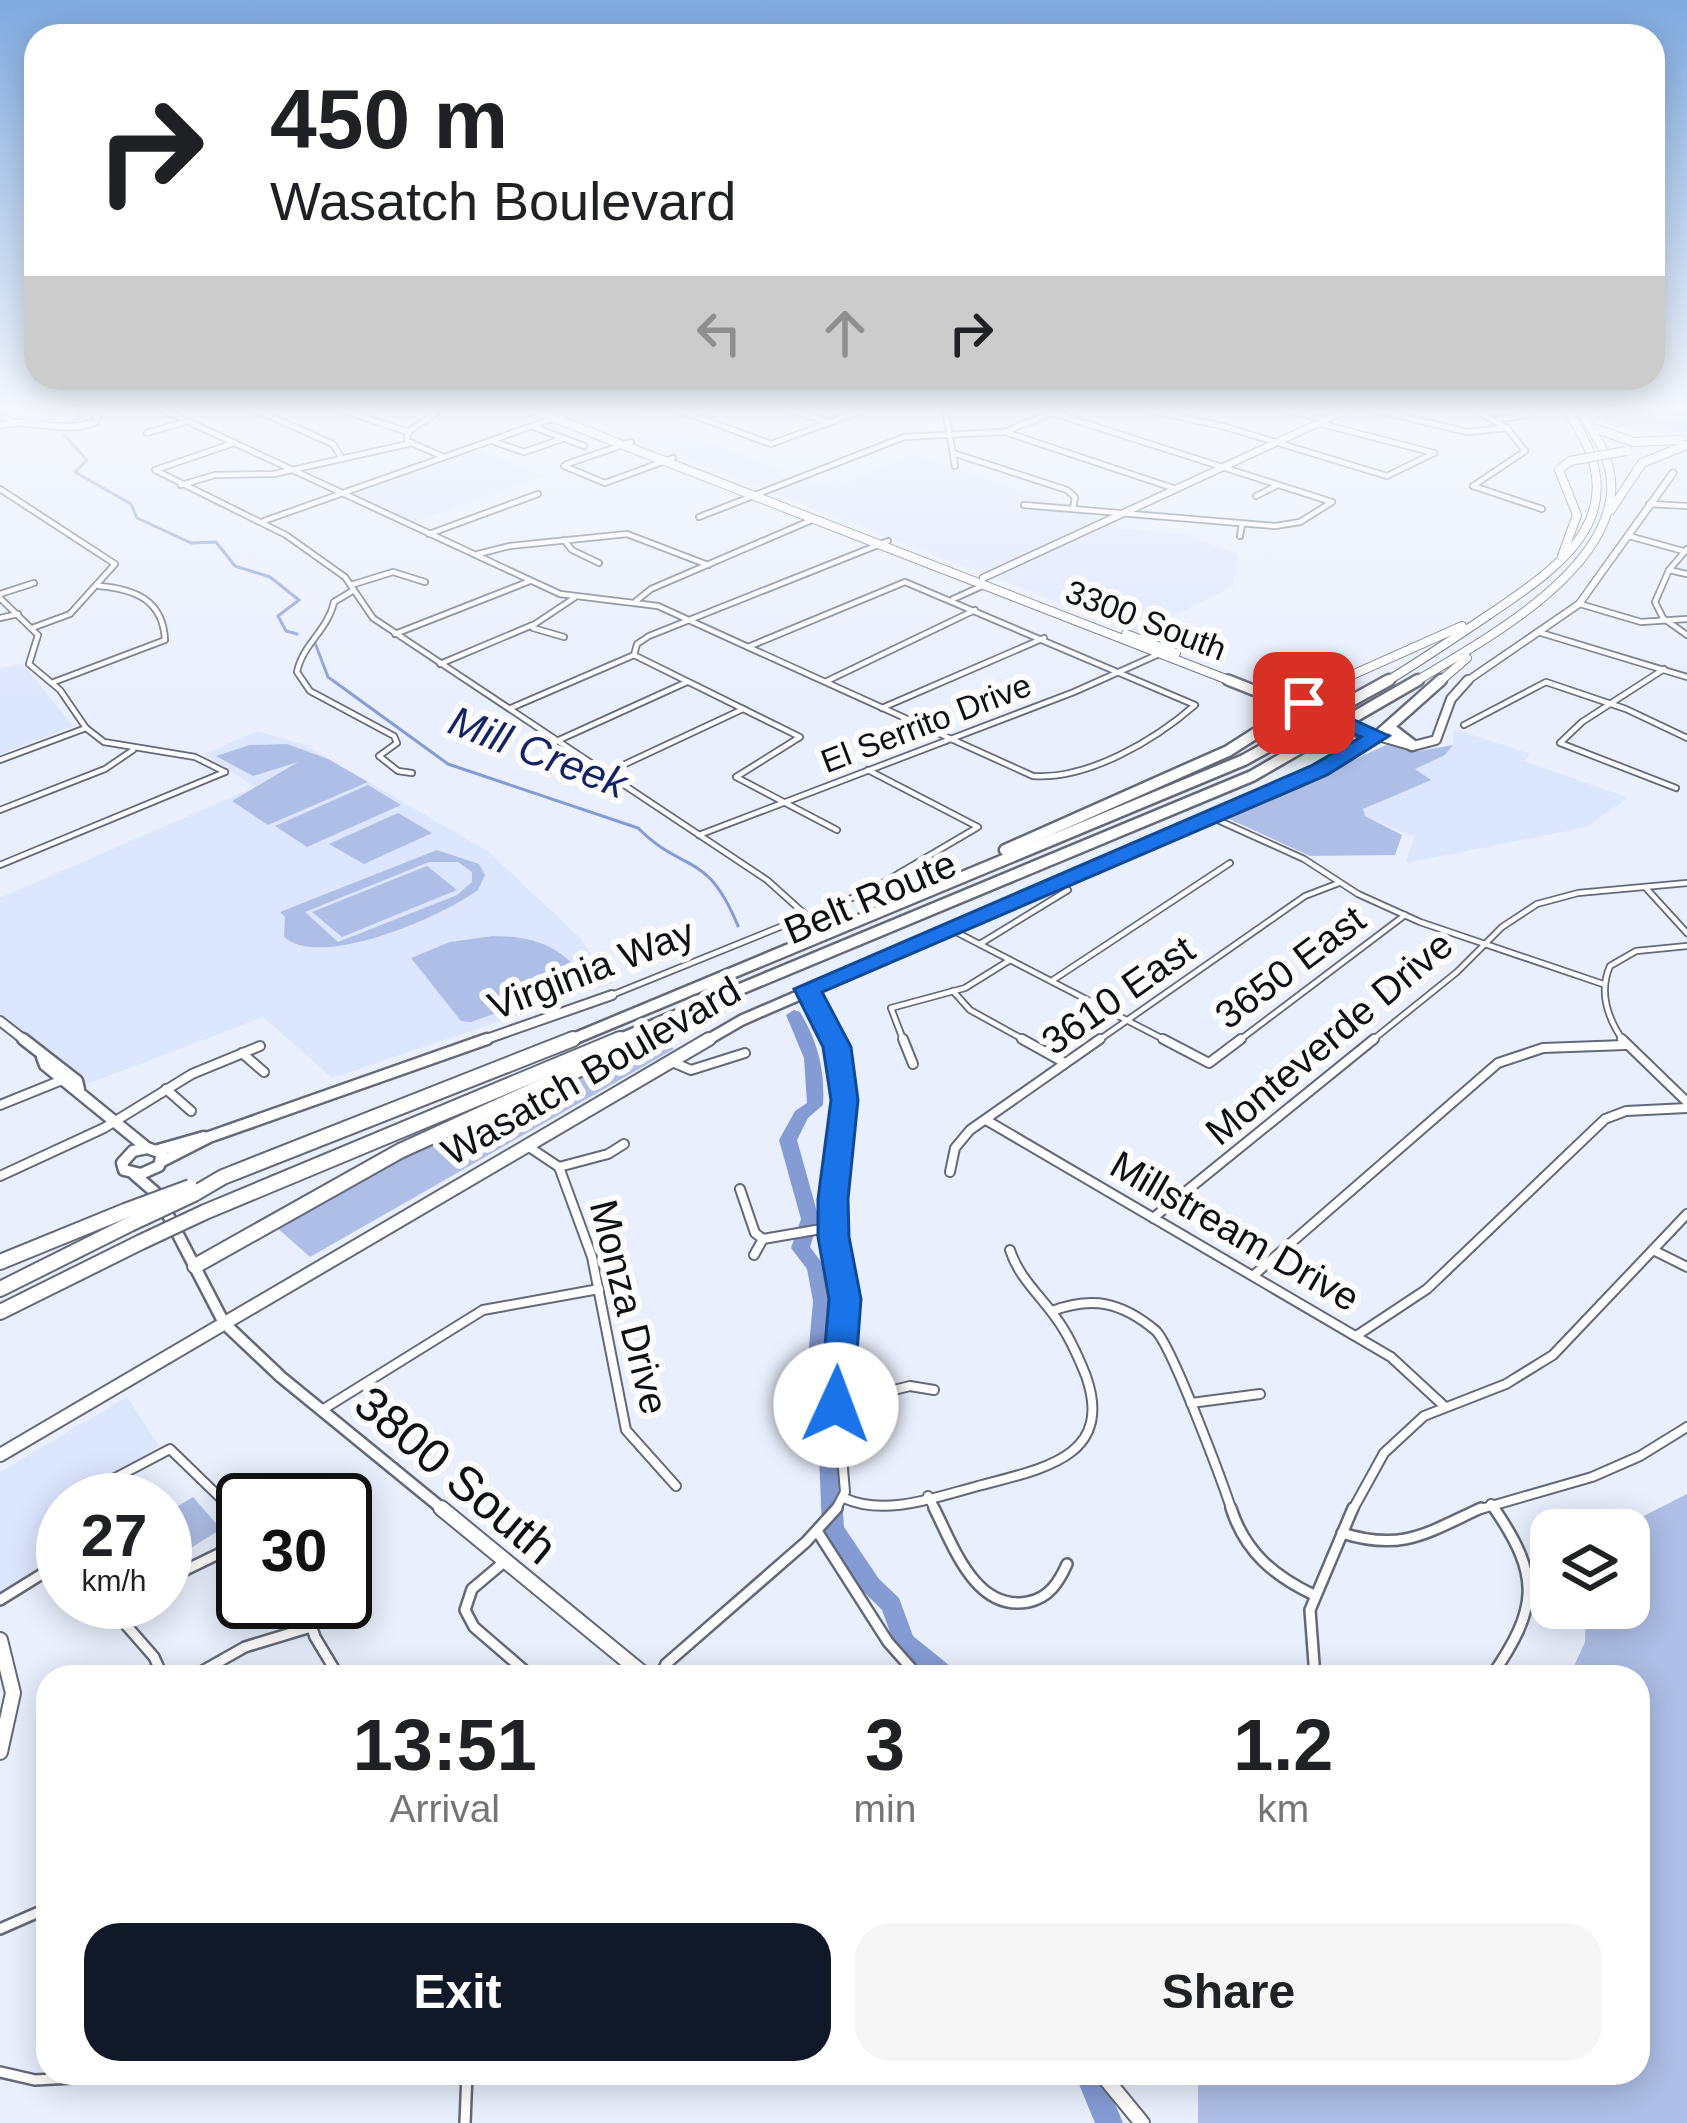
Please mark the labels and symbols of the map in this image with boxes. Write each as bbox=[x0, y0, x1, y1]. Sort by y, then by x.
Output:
street label: 3300 South bbox=[1061, 572, 1231, 668]
pin bbox=[1253, 652, 1355, 754]
street label: El Serrito Drive bbox=[816, 666, 1036, 780]
water label: Mill Creek bbox=[442, 697, 635, 808]
street label: Belt Route bbox=[778, 842, 962, 952]
street label: 3650 East bbox=[1207, 897, 1373, 1037]
street label: Virginia Way bbox=[482, 910, 700, 1028]
street label: Monteverde Drive bbox=[1197, 923, 1461, 1153]
street label: 3610 East bbox=[1034, 927, 1202, 1063]
street label: Wasatch Boulevard bbox=[434, 968, 748, 1174]
street label: Millstream Drive bbox=[1103, 1143, 1367, 1319]
street label: Monza Drive bbox=[582, 1196, 676, 1418]
position arrow bbox=[773, 1342, 899, 1468]
street label: 3800 South bbox=[345, 1376, 567, 1574]
speed limit sign: 30 bbox=[216, 1473, 372, 1629]

